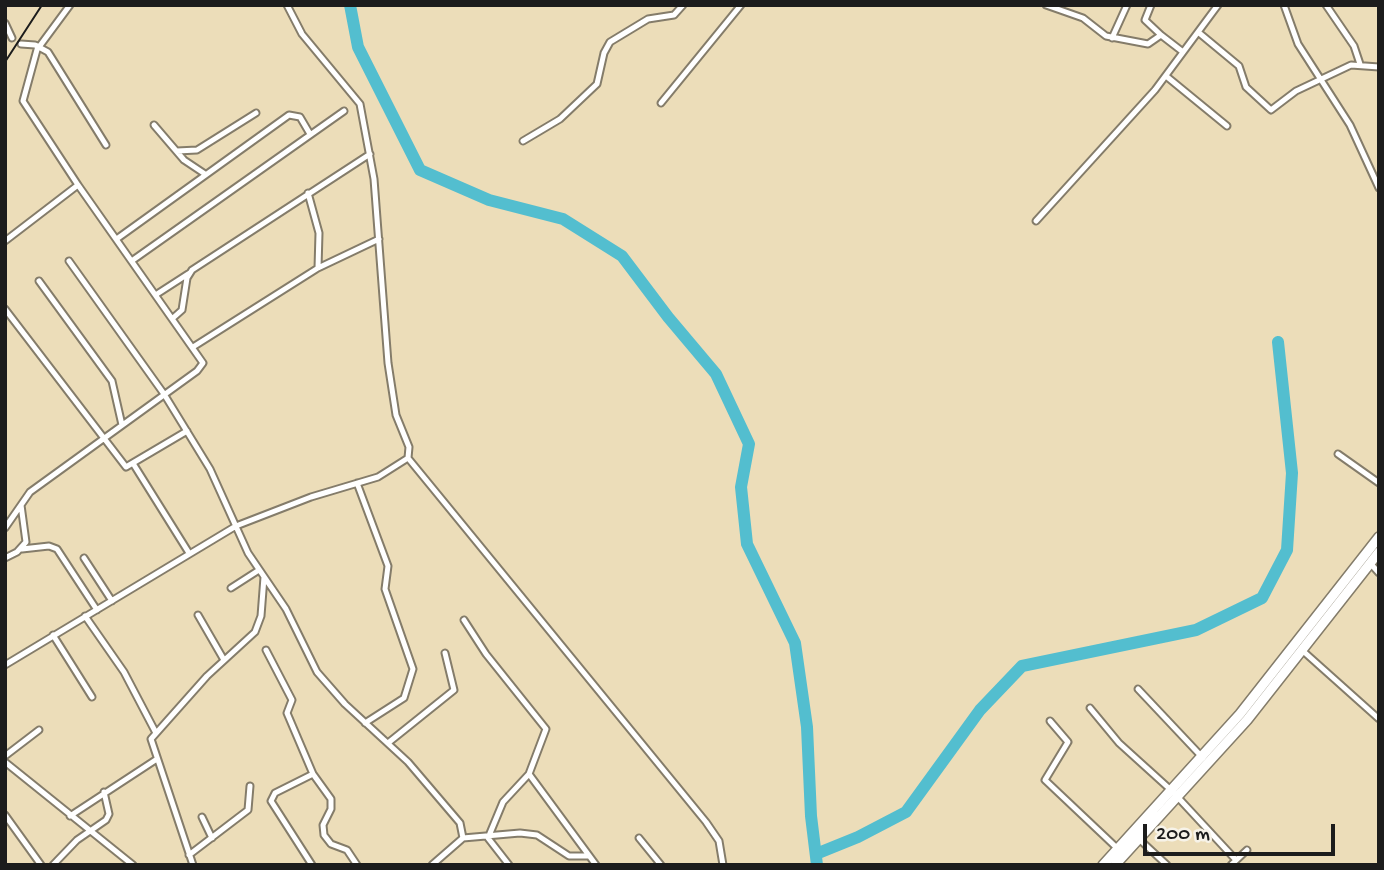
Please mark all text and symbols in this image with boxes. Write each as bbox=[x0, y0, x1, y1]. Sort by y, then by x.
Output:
scale bar bbox=[1146, 810, 1338, 854]
text: 200 m bbox=[1156, 823, 1210, 848]

